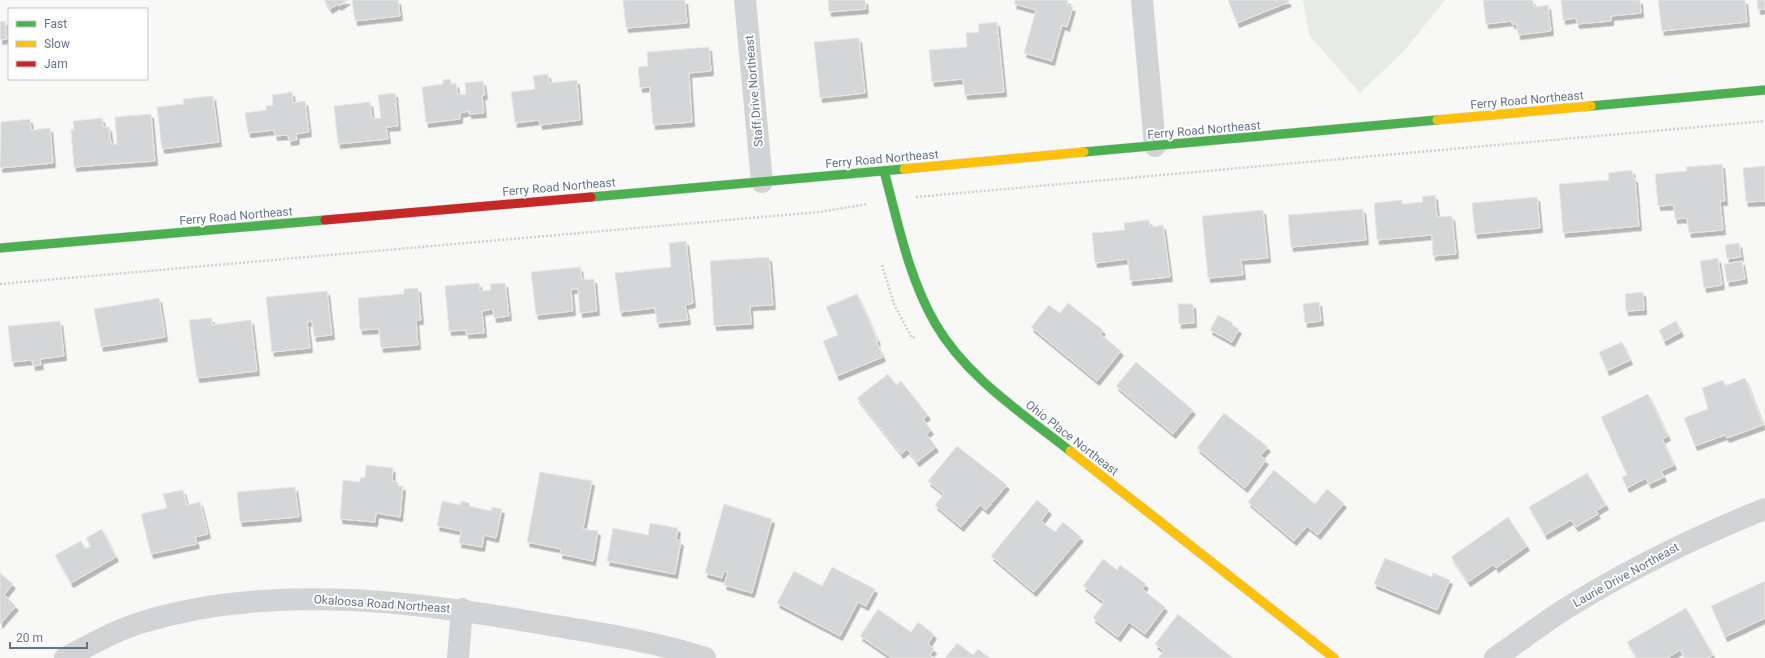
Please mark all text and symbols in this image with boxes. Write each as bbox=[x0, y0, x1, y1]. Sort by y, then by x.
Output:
legend bbox=[8, 8, 148, 80]
text: Fast bbox=[44, 17, 67, 31]
street label: Staff Drive Northeast bbox=[742, 34, 766, 147]
text: Slow bbox=[44, 37, 70, 51]
text: Jam bbox=[44, 57, 68, 71]
street label: Ferry Road Northeast bbox=[1470, 88, 1584, 112]
street label: Ferry Road Northeast bbox=[1147, 118, 1261, 142]
street label: Ferry Road Northeast bbox=[825, 147, 939, 171]
street label: Ferry Road Northeast bbox=[502, 175, 616, 199]
street label: Ferry Road Northeast bbox=[179, 204, 293, 228]
street label: Ohio Place Northeast bbox=[1023, 398, 1121, 479]
street label: Laurie Drive Northeast bbox=[1570, 540, 1682, 610]
street label: Okaloosa Road Northeast bbox=[313, 592, 451, 616]
scale bar bbox=[10, 624, 87, 650]
text: 20 m bbox=[16, 631, 43, 645]

